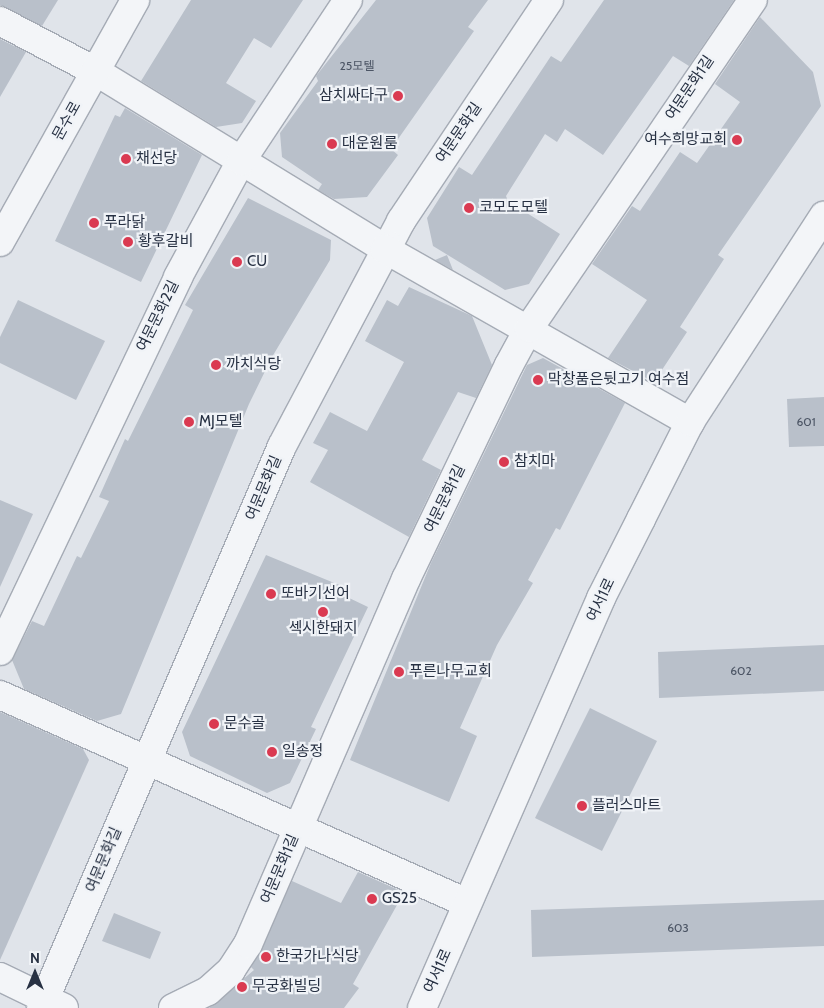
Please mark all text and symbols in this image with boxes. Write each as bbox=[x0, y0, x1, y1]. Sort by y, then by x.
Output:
street label: 여문문화1길 bbox=[662, 52, 718, 124]
house number: 25모텔 bbox=[340, 59, 374, 73]
place label: 삼치싸다구 bbox=[319, 87, 388, 105]
marker: 삼치싸다구 bbox=[392, 90, 404, 102]
street label: 문수로 bbox=[49, 99, 85, 143]
street label: 여문문화길 bbox=[432, 99, 486, 167]
place label: 여수희망교회 bbox=[644, 131, 727, 149]
marker: 여수희망교회 bbox=[731, 134, 743, 146]
place label: 대운원룸 bbox=[342, 135, 397, 153]
marker: 대운원룸 bbox=[326, 138, 338, 150]
place label: 채선당 bbox=[136, 150, 177, 168]
marker: 채선당 bbox=[120, 153, 132, 165]
place label: 코모도모텔 bbox=[479, 199, 548, 217]
marker: 코모도모텔 bbox=[463, 202, 475, 214]
place label: 푸라닭 bbox=[104, 214, 145, 232]
marker: 푸라닭 bbox=[88, 217, 100, 229]
place label: 황후갈비 bbox=[138, 233, 193, 251]
marker: 황후갈비 bbox=[122, 236, 134, 248]
place label: CU bbox=[247, 253, 267, 271]
marker: CU bbox=[231, 256, 243, 268]
street label: 여문문화2길 bbox=[133, 278, 183, 354]
place label: 까치식당 bbox=[226, 356, 281, 374]
marker: 까치식당 bbox=[210, 359, 222, 371]
place label: 막창품은뒷고기 여수점 bbox=[548, 371, 689, 389]
marker: 막창품은뒷고기 여수점 bbox=[532, 374, 544, 386]
place label: MJ모텔 bbox=[199, 413, 243, 431]
house number: 601 bbox=[796, 415, 816, 429]
marker: MJ모텔 bbox=[183, 416, 195, 428]
street label: 여문문화길 bbox=[242, 453, 286, 523]
place label: 참치마 bbox=[514, 453, 555, 471]
marker: 참치마 bbox=[498, 456, 510, 468]
street label: 여문문화1길 bbox=[421, 462, 469, 536]
street label: 여서1로 bbox=[583, 575, 619, 625]
place label: 또바기선어 bbox=[281, 585, 350, 603]
marker: 또바기선어 bbox=[265, 588, 277, 600]
marker: 섹시한돼지 bbox=[317, 606, 329, 618]
place label: 섹시한돼지 bbox=[289, 620, 357, 638]
place label: 푸른나무교회 bbox=[409, 663, 492, 681]
house number: 602 bbox=[730, 664, 752, 678]
marker: 푸른나무교회 bbox=[393, 666, 405, 678]
place label: 문수골 bbox=[224, 715, 265, 733]
marker: 문수골 bbox=[208, 718, 220, 730]
place label: 일송정 bbox=[282, 743, 323, 761]
marker: 일송정 bbox=[266, 746, 278, 758]
place label: 플러스마트 bbox=[592, 797, 661, 815]
marker: 플러스마트 bbox=[576, 800, 588, 812]
street label: 여문문화길 bbox=[82, 825, 126, 895]
street label: 여문문화1길 bbox=[257, 831, 303, 907]
place label: GS25 bbox=[382, 890, 417, 908]
marker: GS25 bbox=[366, 893, 378, 905]
house number: 603 bbox=[667, 921, 689, 935]
street label: 여서1로 bbox=[420, 946, 456, 996]
north arrow bbox=[10, 948, 60, 998]
place label: 한국가나식당 bbox=[276, 948, 359, 966]
text: N bbox=[30, 949, 40, 967]
marker: 한국가나식당 bbox=[260, 951, 272, 963]
place label: 무궁화빌딩 bbox=[252, 978, 321, 996]
marker: 무궁화빌딩 bbox=[236, 981, 248, 993]

